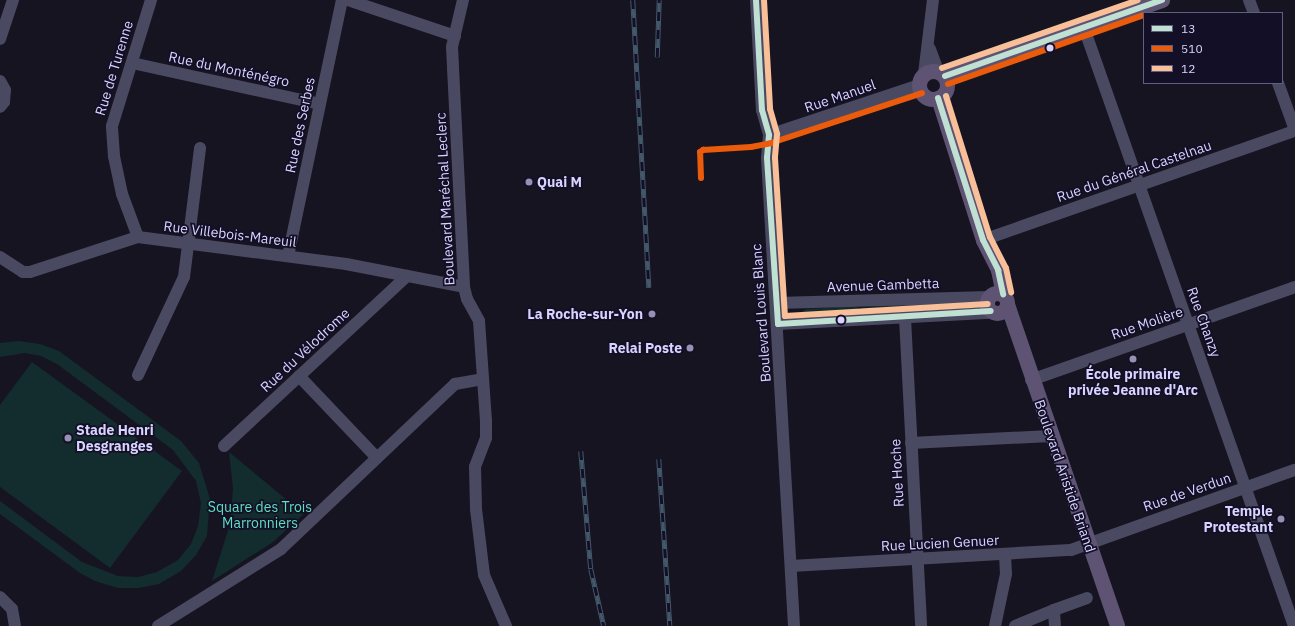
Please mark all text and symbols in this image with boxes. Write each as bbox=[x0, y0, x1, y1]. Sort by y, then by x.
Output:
legend bbox=[1143, 12, 1283, 84]
street label: Rue de Turenne bbox=[92, 18, 136, 118]
text: 13 bbox=[1181, 21, 1195, 36]
text: 510 bbox=[1181, 41, 1203, 56]
unlabelled marker bbox=[1045, 43, 1055, 53]
street label: Rue du Monténégro bbox=[167, 48, 291, 90]
text: 12 bbox=[1181, 61, 1195, 76]
street label: Rue des Serbes bbox=[282, 76, 318, 174]
street label: Rue Manuel bbox=[802, 76, 878, 116]
street label: Boulevard Maréchal Leclerc bbox=[432, 112, 458, 286]
street label: Rue du Général Castelnau bbox=[1054, 137, 1214, 205]
place label: Quai M bbox=[537, 174, 582, 190]
marker: Quai M bbox=[524, 177, 534, 187]
street label: Rue Villebois-Mareuil bbox=[163, 218, 297, 250]
street label: Boulevard Louis Blanc bbox=[748, 243, 774, 383]
street label: Avenue Gambetta bbox=[827, 275, 939, 295]
street label: Rue Chanzy bbox=[1184, 285, 1224, 359]
street label: Rue Molière bbox=[1109, 303, 1185, 343]
street label: Rue du Vélodrome bbox=[257, 304, 353, 396]
place label: La Roche-sur-Yon bbox=[527, 306, 643, 322]
marker: La Roche-sur-Yon bbox=[646, 308, 658, 320]
unlabelled marker bbox=[836, 315, 846, 325]
place label: Relai Poste bbox=[608, 340, 682, 356]
marker: Relai Poste bbox=[685, 343, 695, 353]
marker: École primaire privée Jeanne d'Arc bbox=[1128, 354, 1138, 364]
place label: École primaire privée Jeanne d'Arc bbox=[1068, 366, 1198, 398]
street label: Boulevard Aristide Briand bbox=[1031, 398, 1099, 554]
place label: Stade Henri Desgranges bbox=[76, 422, 154, 454]
marker: Stade Henri Desgranges bbox=[63, 433, 73, 443]
street label: Rue Hoche bbox=[887, 438, 907, 508]
street label: Rue de Verdun bbox=[1141, 469, 1233, 515]
park label: Square des Trois Marronniers bbox=[208, 499, 312, 532]
place label: Temple Protestant bbox=[1203, 503, 1273, 536]
marker: Temple Protestant bbox=[1276, 514, 1286, 524]
street label: Rue Lucien Genuer bbox=[880, 532, 1000, 554]

